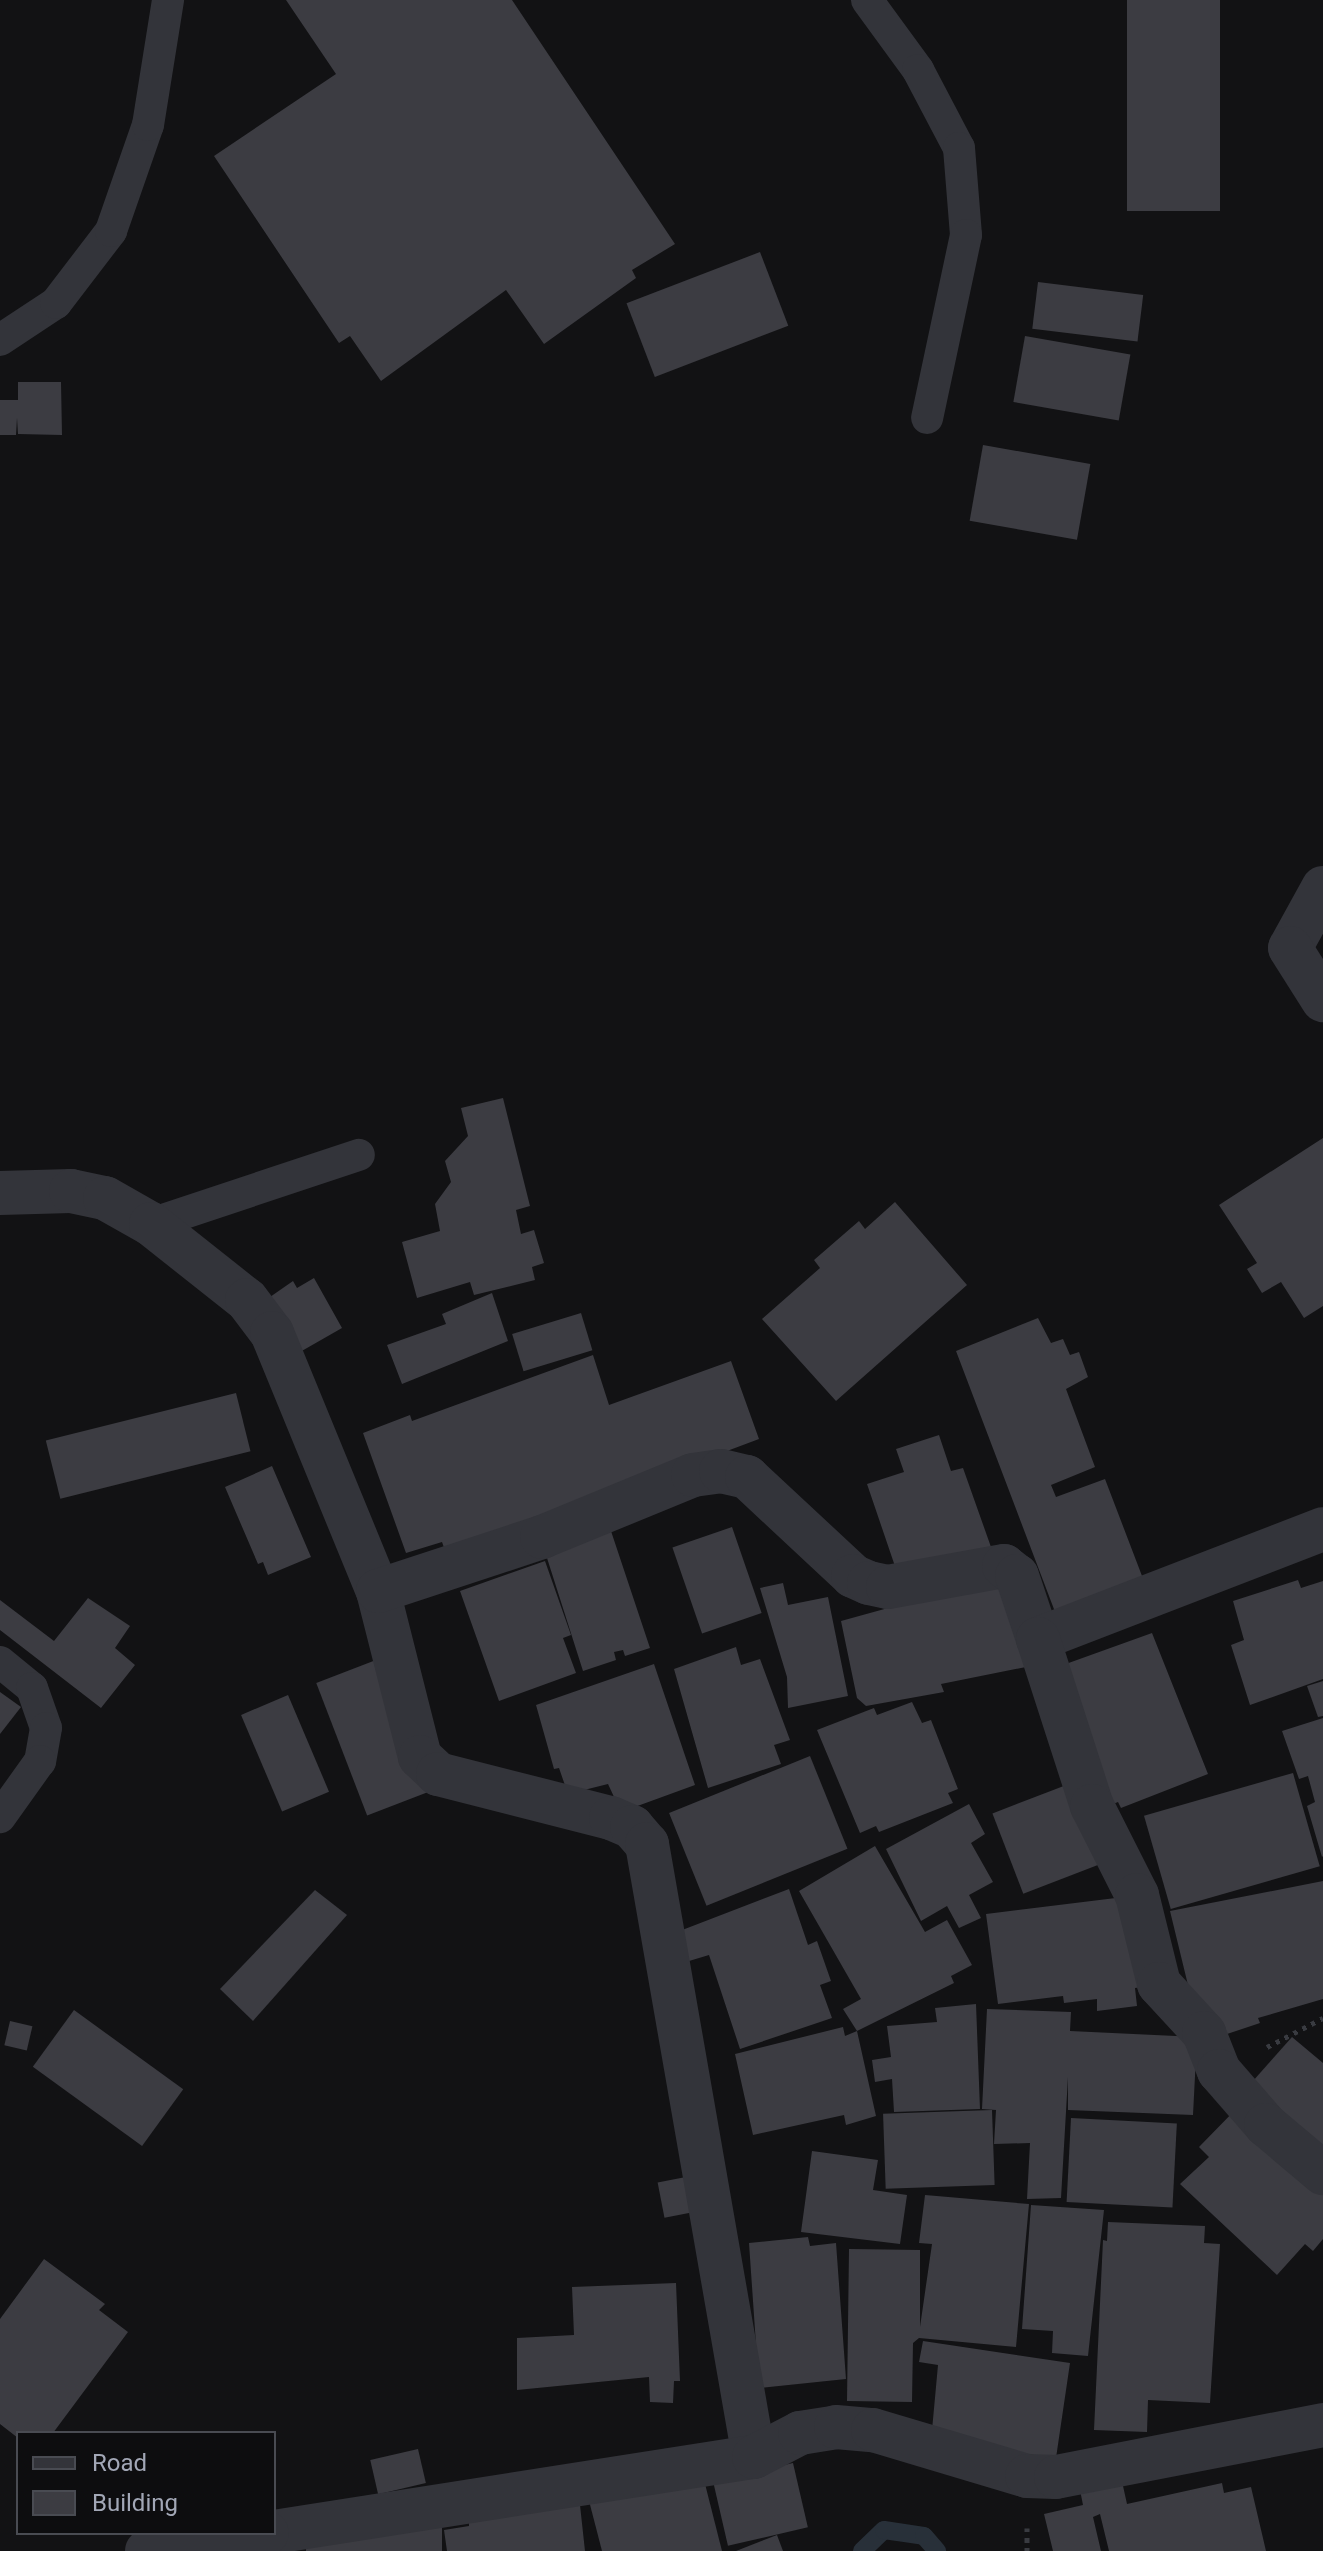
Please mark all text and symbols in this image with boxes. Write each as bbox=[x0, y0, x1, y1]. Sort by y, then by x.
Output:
legend bbox=[16, 2431, 276, 2535]
text: Road bbox=[92, 2449, 147, 2477]
text: Building bbox=[92, 2489, 178, 2517]

